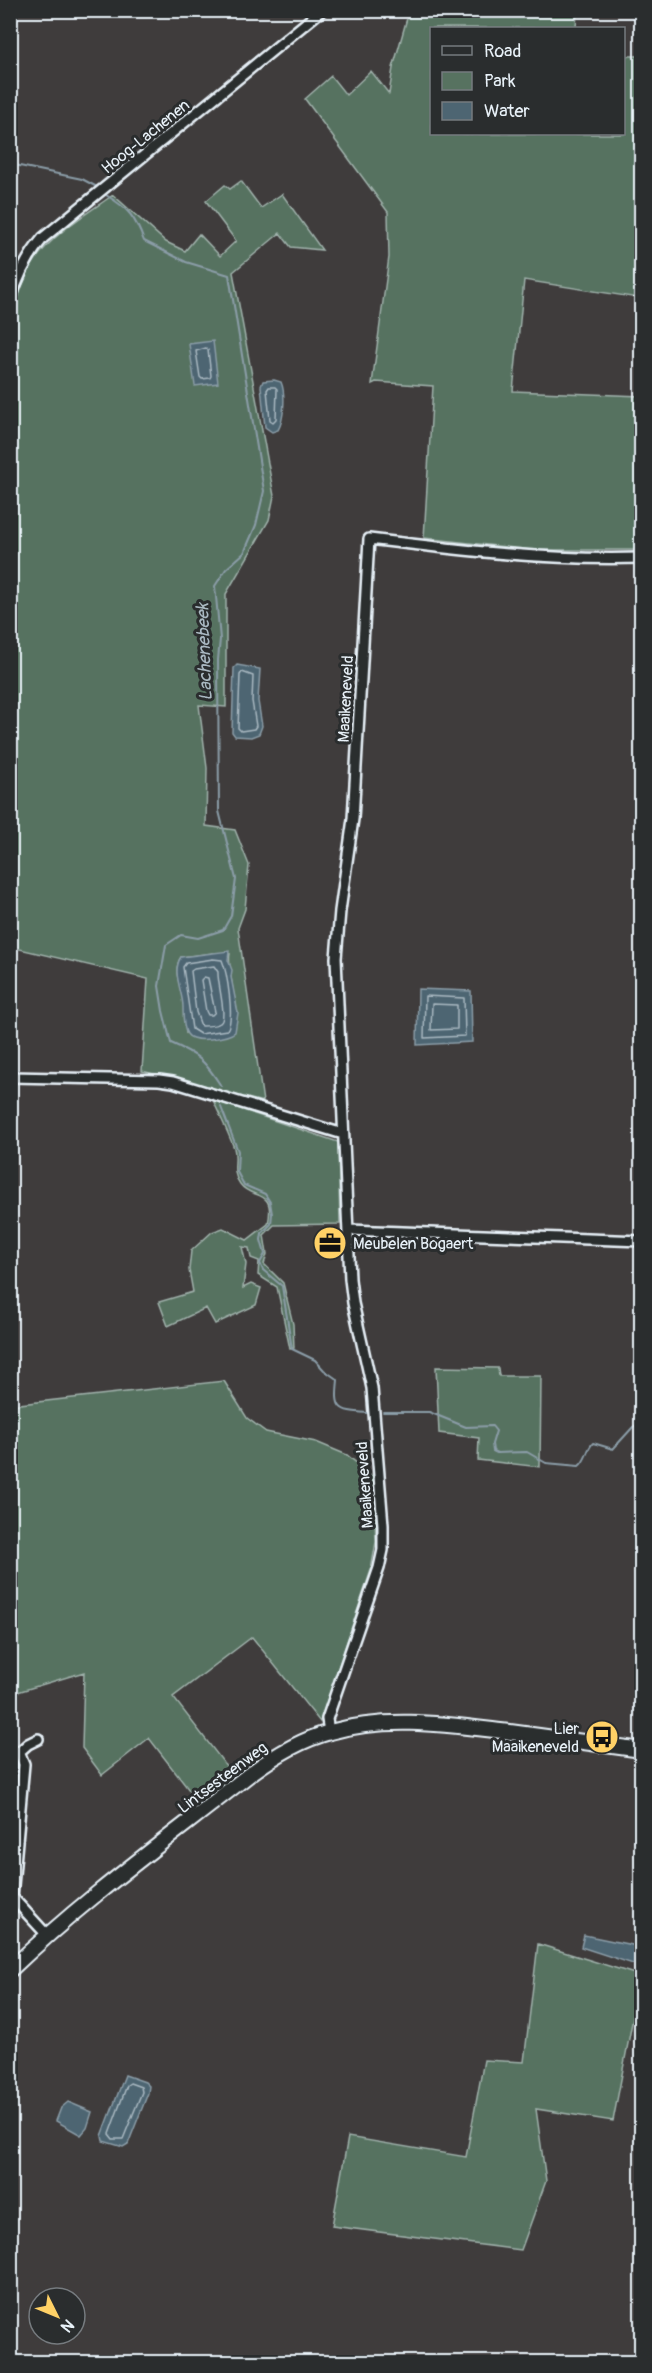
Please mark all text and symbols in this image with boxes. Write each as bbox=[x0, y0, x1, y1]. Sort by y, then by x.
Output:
legend bbox=[430, 27, 625, 135]
text: Road bbox=[484, 40, 521, 63]
text: Park bbox=[484, 70, 516, 93]
street label: Hoog-Lachenen bbox=[98, 95, 194, 178]
text: Water bbox=[484, 100, 530, 123]
water label: Lachenebeek bbox=[191, 601, 218, 701]
street label: Maaikeneveld bbox=[334, 655, 358, 743]
office icon: Meubelen Bogaert bbox=[312, 1225, 348, 1261]
place label: Meubelen Bogaert bbox=[353, 1234, 474, 1254]
street label: Maaikeneveld bbox=[352, 1441, 378, 1529]
place label: Lier Maaikeneveld bbox=[492, 1719, 579, 1757]
bus stop icon: Lier Maaikeneveld bbox=[584, 1719, 620, 1755]
street label: Lintsesteenweg bbox=[174, 1738, 271, 1818]
north arrow bbox=[27, 2286, 87, 2346]
text: N bbox=[56, 2315, 78, 2336]

